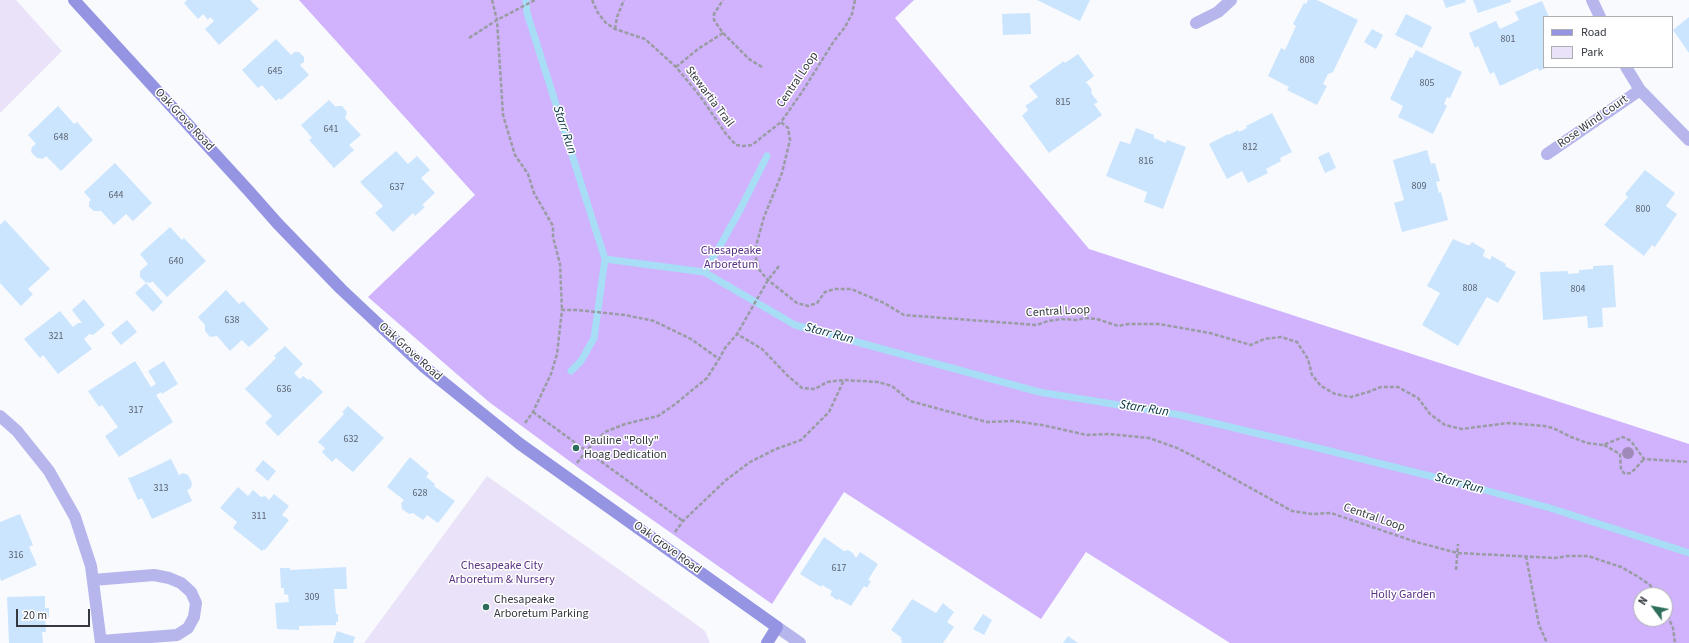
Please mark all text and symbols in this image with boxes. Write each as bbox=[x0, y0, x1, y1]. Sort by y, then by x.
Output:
legend bbox=[1543, 16, 1673, 68]
text: Road bbox=[1581, 24, 1607, 41]
house number: 801 bbox=[1501, 34, 1515, 46]
text: Park bbox=[1581, 44, 1603, 61]
street label: Central Loop bbox=[774, 49, 822, 111]
house number: 808 bbox=[1300, 55, 1314, 67]
street label: Stewartia Trail bbox=[682, 64, 736, 130]
house number: 645 bbox=[268, 66, 282, 78]
house number: 805 bbox=[1420, 78, 1434, 90]
street label: Oak Grove Road bbox=[151, 86, 217, 154]
street label: Rose Wind Court bbox=[1555, 92, 1631, 152]
house number: 815 bbox=[1056, 97, 1070, 109]
water label: Starr Run bbox=[549, 104, 579, 156]
house number: 641 bbox=[324, 124, 338, 136]
house number: 648 bbox=[54, 132, 68, 144]
house number: 812 bbox=[1243, 142, 1257, 154]
house number: 816 bbox=[1139, 156, 1153, 168]
house number: 809 bbox=[1412, 181, 1426, 193]
house number: 637 bbox=[390, 182, 404, 194]
house number: 644 bbox=[109, 190, 123, 202]
house number: 800 bbox=[1636, 204, 1650, 216]
park label: Chesapeake Arboretum bbox=[701, 244, 761, 272]
house number: 640 bbox=[169, 256, 183, 268]
house number: 808 bbox=[1463, 283, 1477, 295]
house number: 804 bbox=[1571, 284, 1585, 296]
street label: Central Loop bbox=[1026, 303, 1090, 321]
house number: 638 bbox=[225, 315, 239, 327]
street label: Oak Grove Road bbox=[375, 320, 445, 384]
water label: Starr Run bbox=[803, 320, 855, 348]
house number: 321 bbox=[49, 331, 63, 343]
house number: 636 bbox=[277, 384, 291, 396]
water label: Starr Run bbox=[1118, 397, 1170, 421]
house number: 317 bbox=[129, 405, 143, 417]
house number: 632 bbox=[344, 434, 358, 446]
place label: Pauline "Polly" Hoag Dedication bbox=[584, 434, 667, 462]
marker: Pauline "Polly" Hoag Dedication bbox=[571, 443, 581, 453]
water label: Starr Run bbox=[1433, 470, 1485, 498]
house number: 313 bbox=[154, 483, 168, 495]
house number: 628 bbox=[413, 488, 427, 500]
street label: Central Loop bbox=[1341, 501, 1407, 535]
house number: 311 bbox=[252, 511, 266, 523]
street label: Oak Grove Road bbox=[630, 519, 704, 577]
house number: 316 bbox=[9, 550, 23, 562]
park label: Chesapeake City Arboretum & Nursery bbox=[449, 559, 555, 587]
house number: 617 bbox=[832, 563, 846, 575]
north arrow bbox=[1633, 587, 1673, 627]
park label: Holly Garden bbox=[1370, 588, 1436, 602]
house number: 309 bbox=[305, 592, 319, 604]
place label: Chesapeake Arboretum Parking bbox=[494, 593, 589, 621]
text: N bbox=[1635, 594, 1652, 608]
scale bar bbox=[18, 601, 92, 627]
marker: Chesapeake Arboretum Parking bbox=[481, 602, 491, 612]
text: 20 m bbox=[23, 607, 47, 624]

